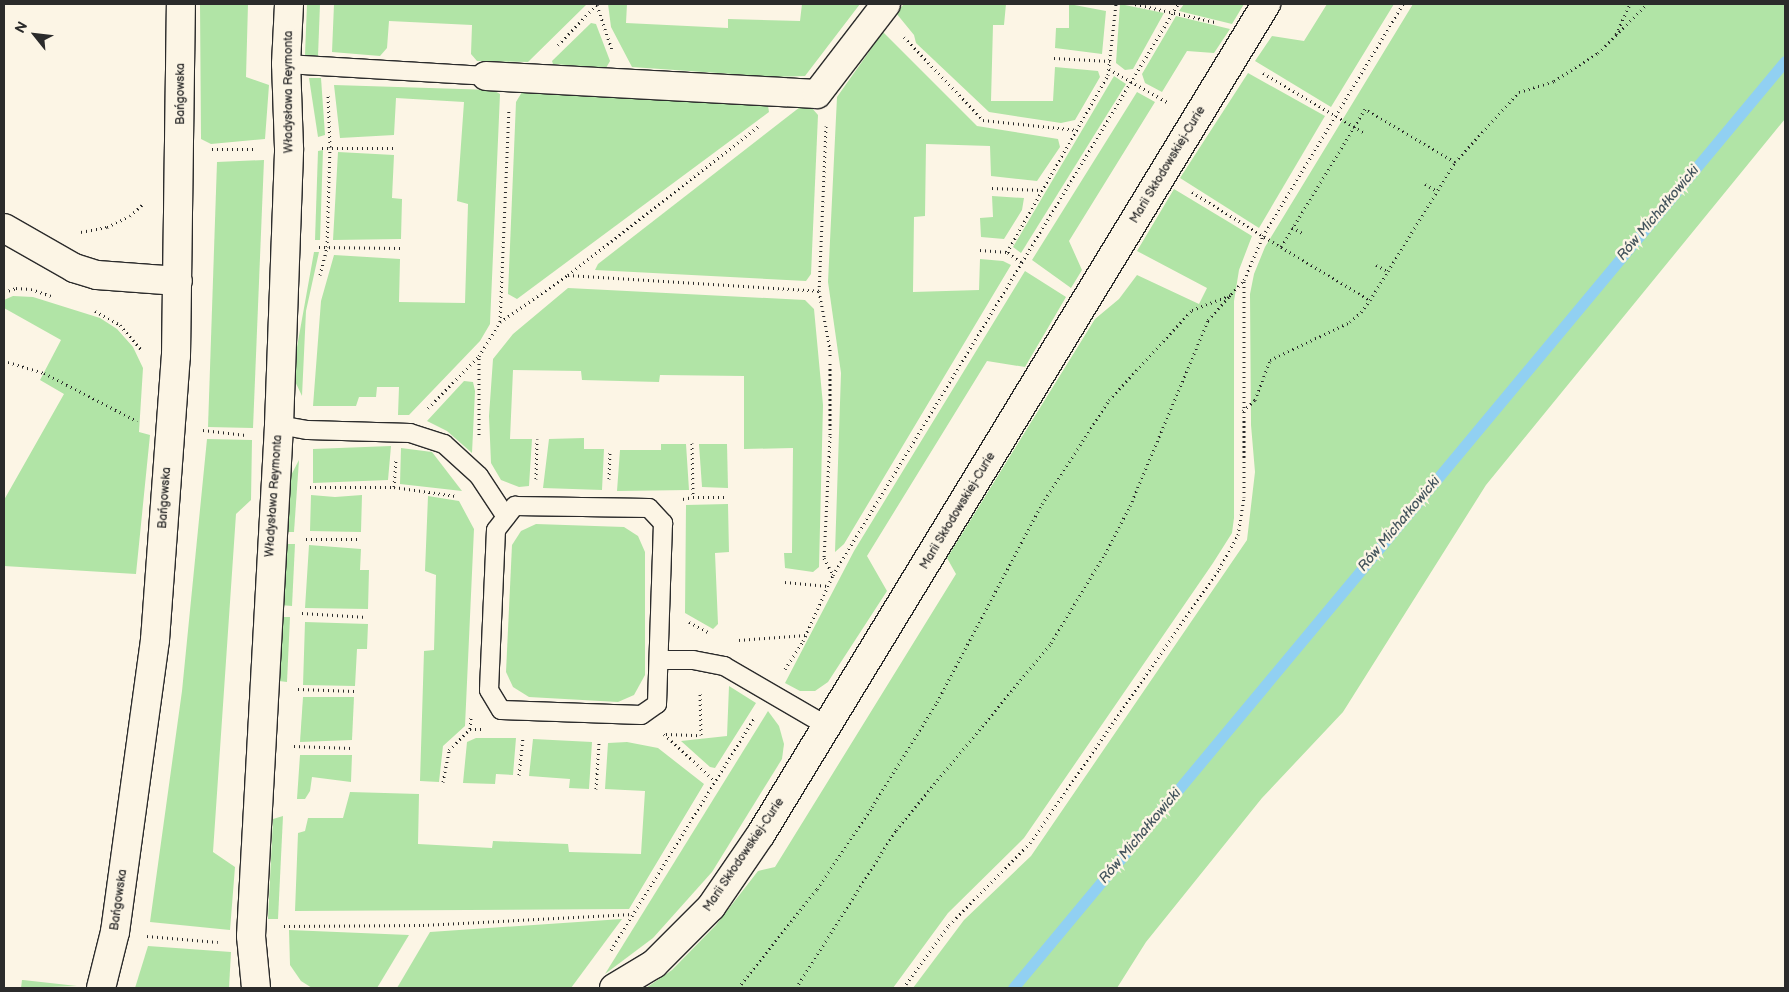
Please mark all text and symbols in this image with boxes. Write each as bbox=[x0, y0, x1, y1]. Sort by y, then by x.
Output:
north arrow bbox=[10, 10, 60, 60]
text: N bbox=[11, 19, 31, 36]
street label: Władysława Reymonta bbox=[282, 31, 296, 153]
street label: Bańgowska bbox=[174, 63, 188, 125]
street label: Marii Skłodowskiej-Curie bbox=[1127, 104, 1209, 226]
water label: Rów Michałkowicki bbox=[1613, 162, 1703, 264]
street label: Władysława Reymonta bbox=[263, 434, 285, 558]
street label: Marii Skłodowskiej-Curie bbox=[917, 450, 999, 572]
street label: Bańgowska bbox=[156, 467, 174, 529]
water label: Rów Michałkowicki bbox=[1354, 473, 1444, 575]
water label: Rów Michałkowicki bbox=[1095, 785, 1185, 887]
street label: Marii Skłodowskiej-Curie bbox=[701, 795, 787, 915]
street label: Bańgowska bbox=[108, 868, 130, 932]

